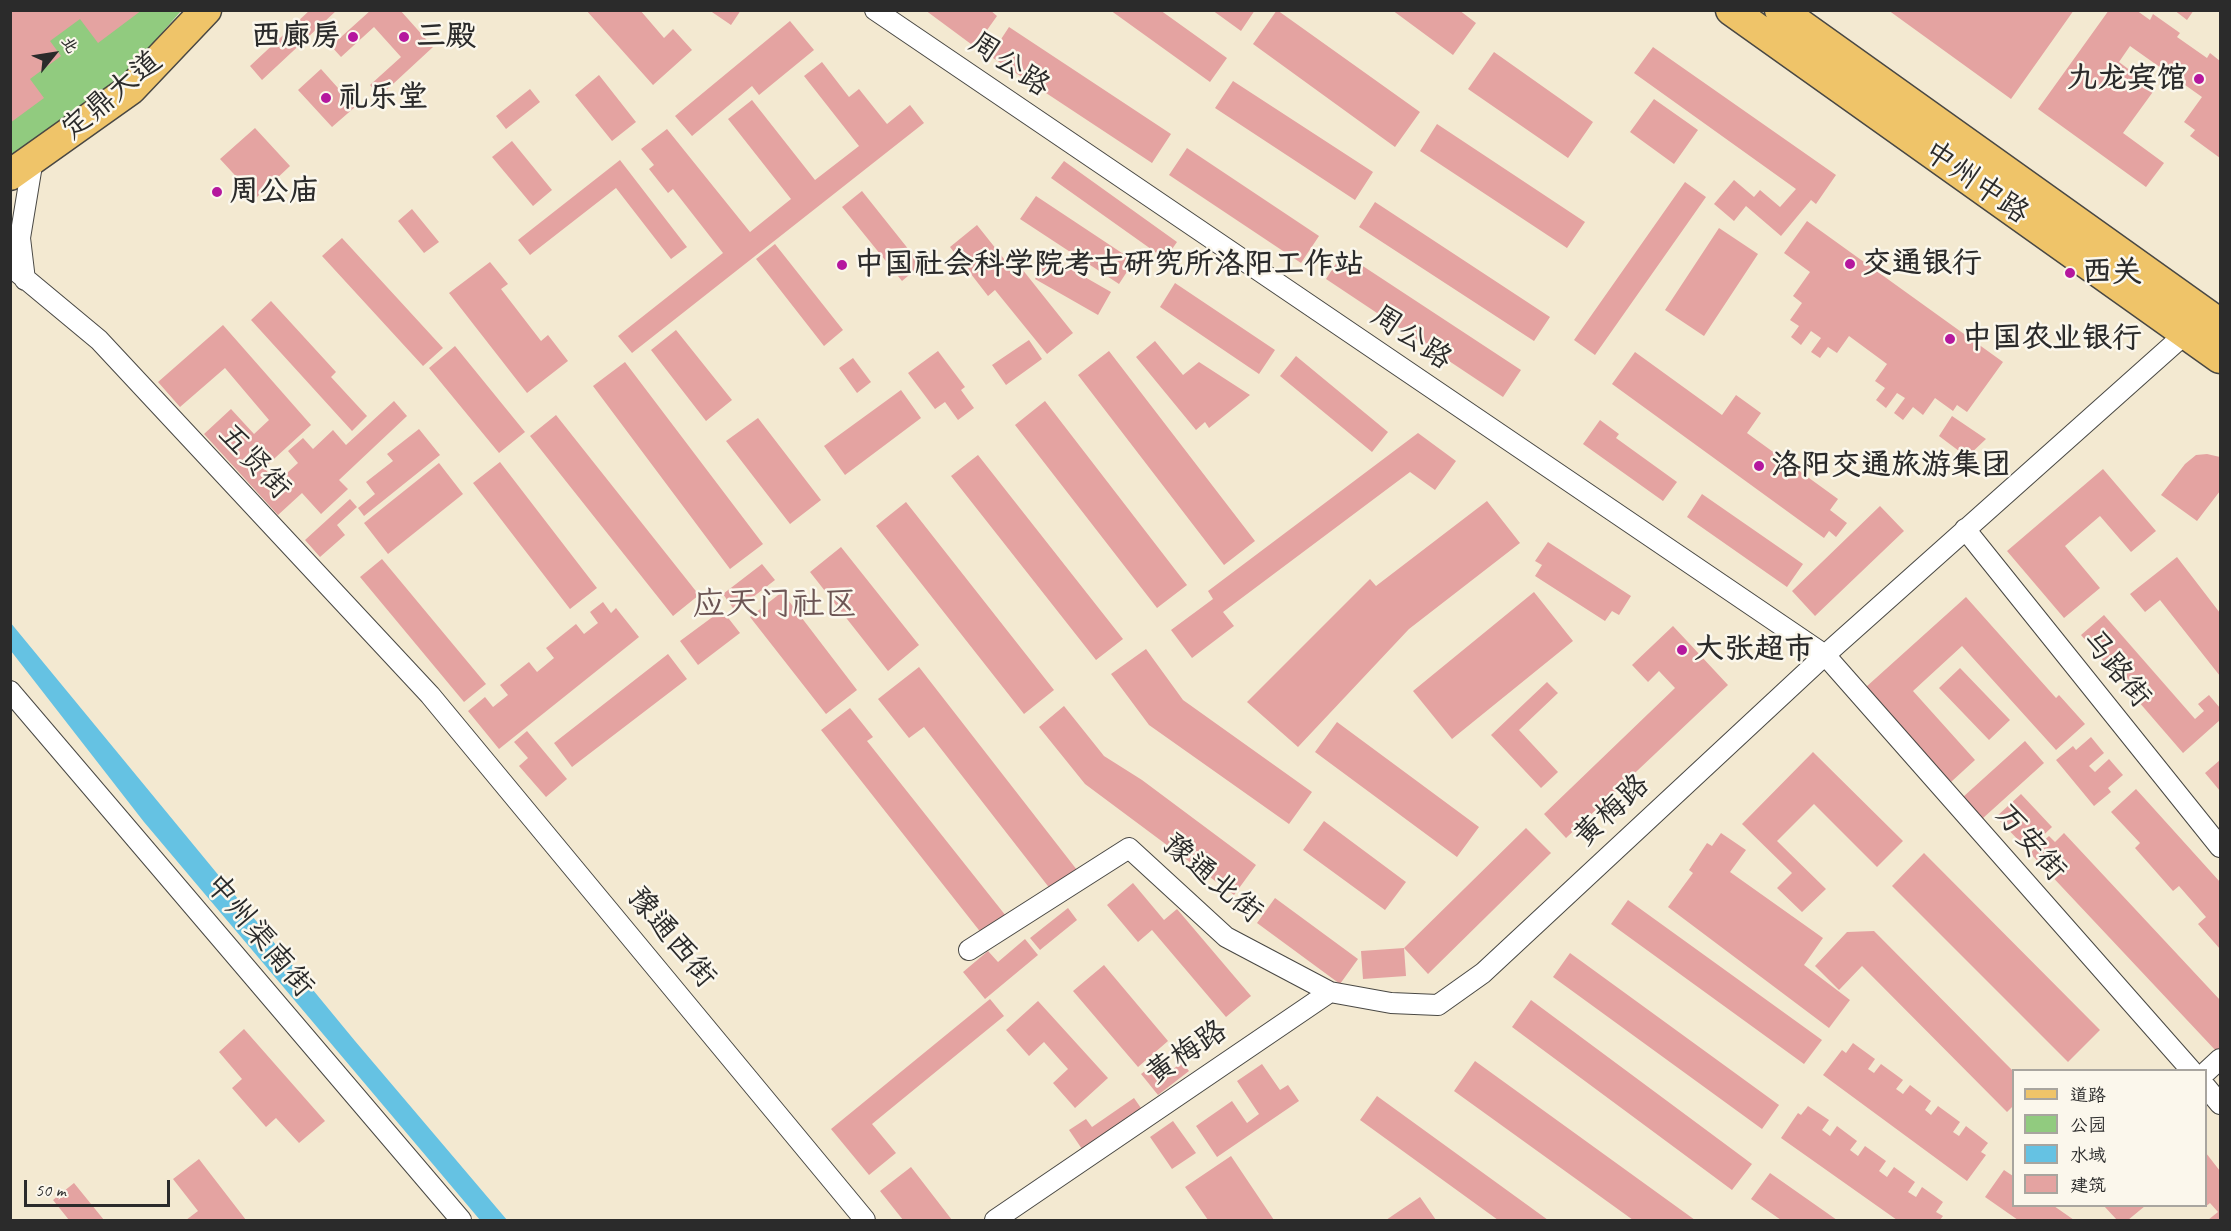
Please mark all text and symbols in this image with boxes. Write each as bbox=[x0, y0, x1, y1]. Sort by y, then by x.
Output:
place label: 西廊房 bbox=[251, 19, 341, 55]
place label: 三殿 bbox=[416, 19, 476, 55]
north arrow bbox=[24, 24, 84, 84]
street label: 周公路 bbox=[962, 25, 1056, 105]
marker: 西廊房 bbox=[346, 30, 360, 44]
marker: 三殿 bbox=[397, 30, 411, 44]
text: 北 bbox=[57, 33, 82, 57]
street label: 定鼎大道 bbox=[54, 44, 170, 148]
place label: 九龙宾馆 bbox=[2067, 61, 2187, 97]
marker: 九龙宾馆 bbox=[2192, 72, 2206, 86]
place label: 礼乐堂 bbox=[338, 80, 428, 116]
marker: 礼乐堂 bbox=[319, 91, 333, 105]
street label: 中州中路 bbox=[1917, 134, 2035, 232]
place label: 周公庙 bbox=[229, 174, 319, 210]
marker: 周公庙 bbox=[210, 185, 224, 199]
place label: 交通银行 bbox=[1862, 246, 1982, 282]
place label: 中国社会科学院考古研究所洛阳工作站 bbox=[854, 247, 1364, 283]
place label: 西关 bbox=[2082, 255, 2142, 291]
marker: 交通银行 bbox=[1843, 257, 1857, 271]
marker: 中国社会科学院考古研究所洛阳工作站 bbox=[835, 258, 849, 272]
marker: 西关 bbox=[2063, 266, 2077, 280]
street label: 周公路 bbox=[1364, 298, 1458, 378]
place label: 中国农业银行 bbox=[1962, 321, 2142, 357]
marker: 中国农业银行 bbox=[1943, 332, 1957, 346]
street label: 五贤街 bbox=[210, 417, 298, 507]
place label: 洛阳交通旅游集团 bbox=[1771, 448, 2011, 484]
marker: 洛阳交通旅游集团 bbox=[1752, 459, 1766, 473]
district label: 应天门社区 bbox=[693, 585, 857, 625]
street label: 马路街 bbox=[2074, 623, 2158, 715]
place label: 大张超市 bbox=[1694, 632, 1814, 668]
marker: 大张超市 bbox=[1675, 643, 1689, 657]
street label: 黄梅路 bbox=[1567, 767, 1657, 855]
street label: 万安街 bbox=[1987, 797, 2073, 889]
street label: 豫通北街 bbox=[1154, 827, 1270, 931]
street label: 中州渠南街 bbox=[197, 867, 321, 1005]
street label: 豫通西街 bbox=[619, 880, 723, 996]
street label: 黄梅路 bbox=[1140, 1013, 1234, 1093]
legend bbox=[2012, 1069, 2207, 1207]
text: 道路 bbox=[2070, 1084, 2106, 1106]
text: 公园 bbox=[2070, 1114, 2106, 1136]
text: 水域 bbox=[2070, 1144, 2106, 1166]
scale bar bbox=[27, 1168, 172, 1206]
text: 建筑 bbox=[2070, 1174, 2106, 1196]
text: 50 m bbox=[35, 1179, 66, 1201]

